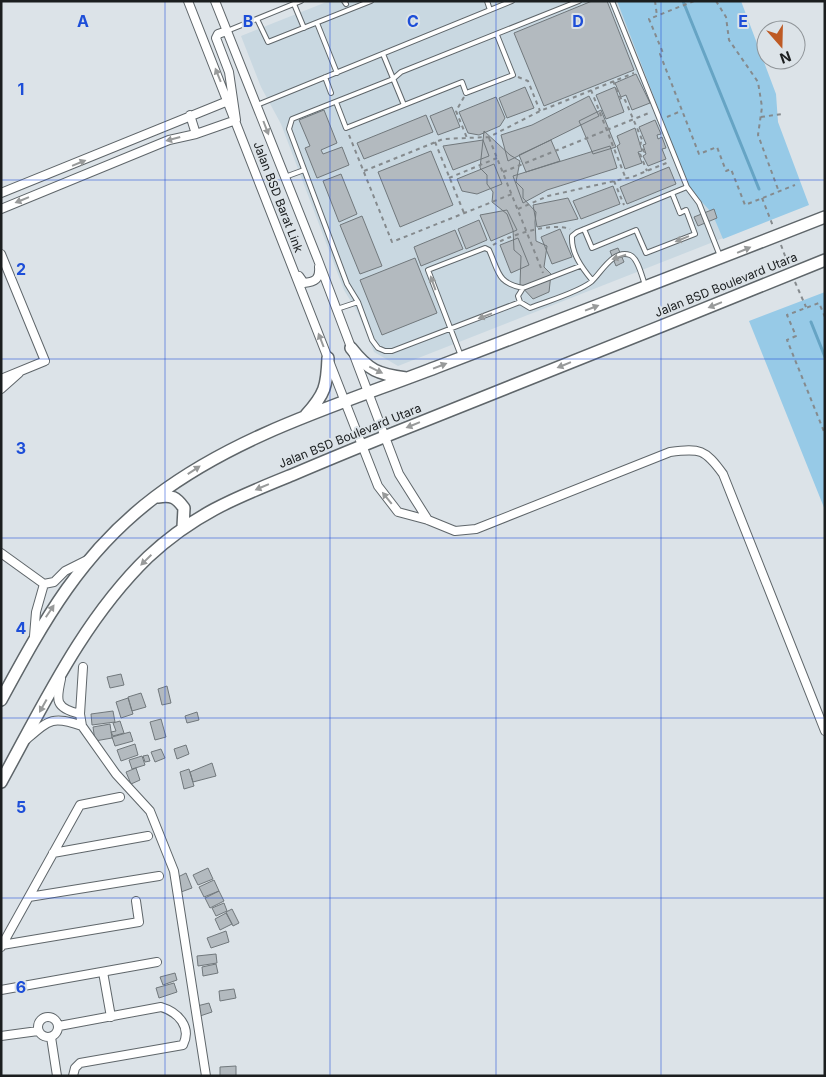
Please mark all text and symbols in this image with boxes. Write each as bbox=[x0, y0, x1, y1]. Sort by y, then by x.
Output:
text: A bbox=[77, 11, 89, 31]
text: B bbox=[243, 11, 253, 31]
text: C bbox=[407, 11, 419, 31]
text: D bbox=[572, 11, 584, 31]
text: E bbox=[738, 11, 748, 31]
north arrow bbox=[756, 20, 806, 70]
text: N bbox=[778, 48, 794, 67]
one-way arrow bbox=[213, 68, 221, 82]
text: 1 bbox=[18, 79, 24, 99]
one-way arrow bbox=[263, 120, 270, 135]
one-way arrow bbox=[165, 136, 180, 144]
street label: Jalan BSD Barat Link bbox=[250, 139, 307, 255]
one-way arrow bbox=[72, 158, 86, 166]
one-way arrow bbox=[15, 196, 29, 204]
one-way arrow bbox=[674, 235, 689, 243]
one-way arrow bbox=[736, 245, 751, 253]
street label: Jalan BSD Boulevard Utara bbox=[652, 249, 799, 320]
one-way arrow bbox=[611, 254, 626, 262]
text: 2 bbox=[16, 259, 26, 279]
one-way arrow bbox=[429, 276, 436, 291]
one-way arrow bbox=[707, 301, 722, 309]
one-way arrow bbox=[585, 304, 600, 312]
one-way arrow bbox=[478, 312, 492, 320]
one-way arrow bbox=[317, 332, 325, 347]
one-way arrow bbox=[556, 361, 571, 369]
one-way arrow bbox=[433, 362, 448, 370]
one-way arrow bbox=[369, 367, 383, 375]
street label: Jalan BSD Boulevard Utara bbox=[276, 400, 423, 471]
one-way arrow bbox=[405, 421, 420, 429]
text: 3 bbox=[16, 438, 26, 458]
one-way arrow bbox=[187, 465, 201, 475]
one-way arrow bbox=[255, 484, 270, 491]
one-way arrow bbox=[382, 491, 392, 505]
one-way arrow bbox=[140, 553, 152, 565]
one-way arrow bbox=[45, 604, 55, 618]
text: 4 bbox=[16, 618, 27, 638]
one-way arrow bbox=[39, 699, 47, 713]
text: 5 bbox=[16, 797, 26, 817]
text: 6 bbox=[16, 977, 26, 997]

